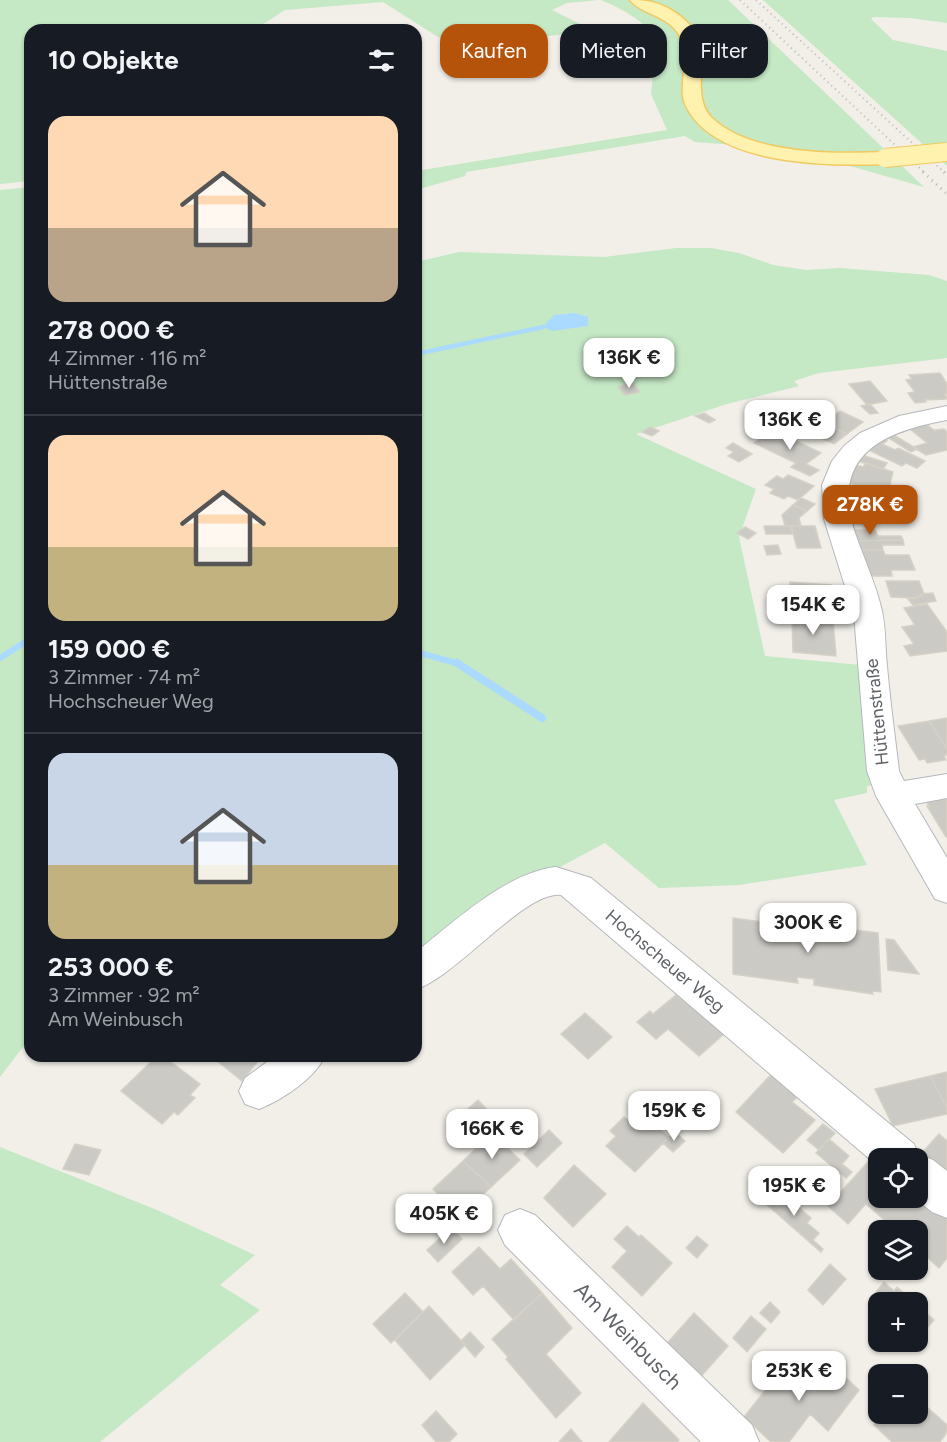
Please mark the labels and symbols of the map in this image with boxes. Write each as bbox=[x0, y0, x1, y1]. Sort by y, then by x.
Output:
pin: 136K € bbox=[580, 338, 678, 389]
pin: 136K € bbox=[741, 400, 839, 451]
pin: 278K € bbox=[821, 485, 919, 536]
pin: 154K € bbox=[764, 585, 862, 636]
street label: Hüttenstraße bbox=[860, 657, 894, 767]
pin: 300K € bbox=[759, 903, 857, 954]
street label: Hochscheuer Weg bbox=[601, 905, 729, 1017]
pin: 159K € bbox=[625, 1091, 723, 1142]
pin: 166K € bbox=[443, 1109, 541, 1160]
pin: 195K € bbox=[745, 1166, 843, 1217]
pin: 405K € bbox=[395, 1194, 493, 1245]
street label: Am Weinbusch bbox=[569, 1277, 687, 1395]
pin: 253K € bbox=[750, 1351, 848, 1402]

